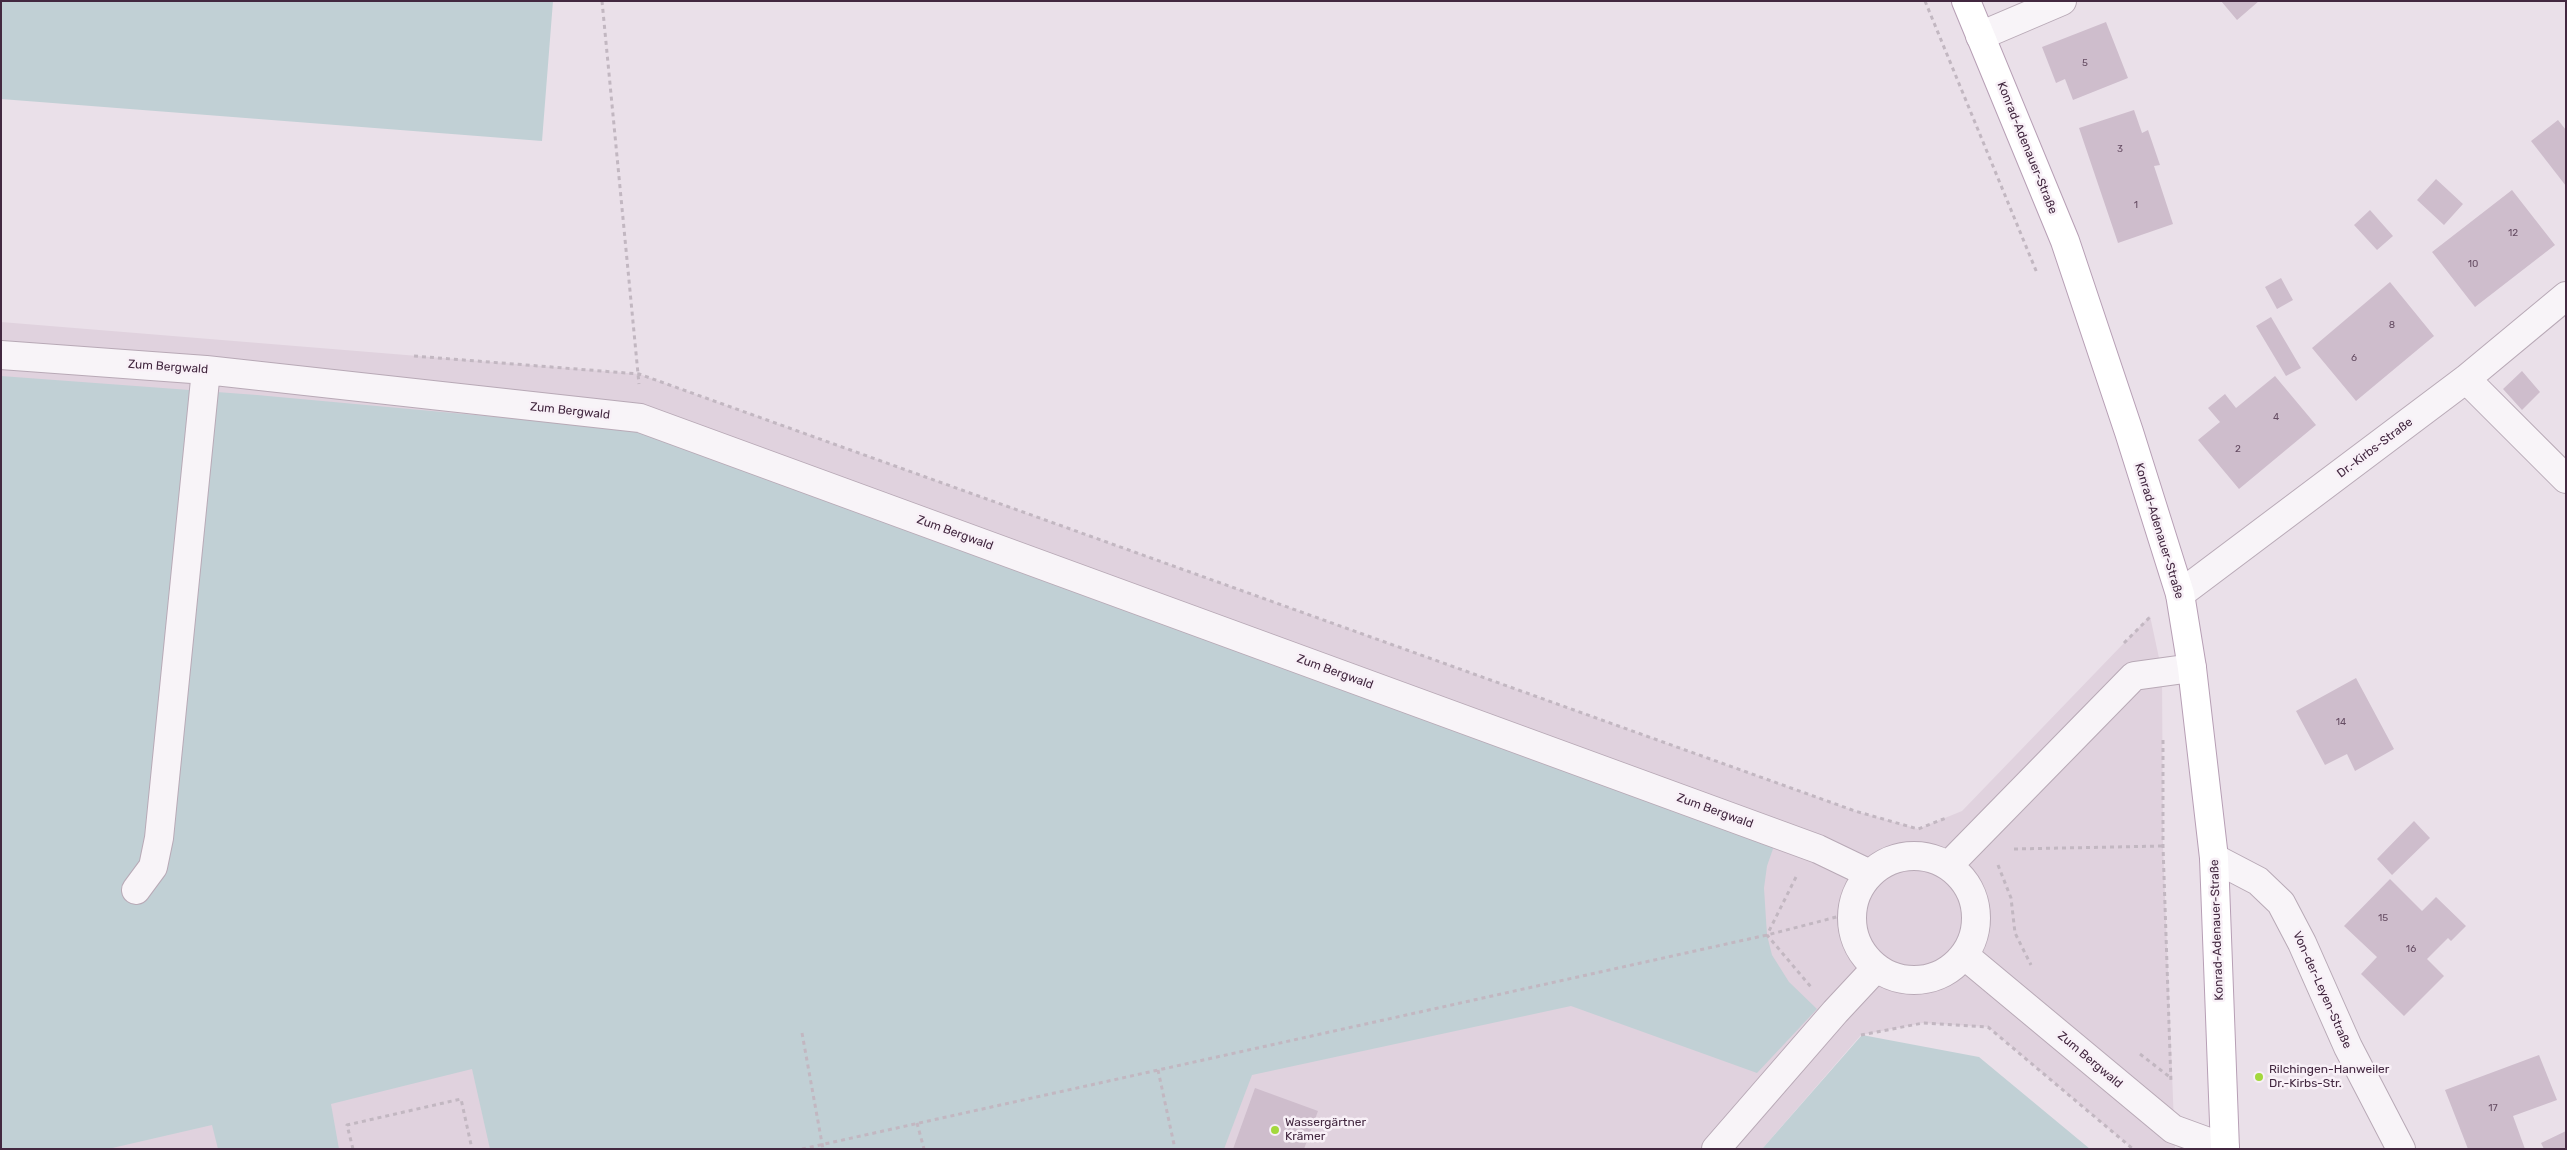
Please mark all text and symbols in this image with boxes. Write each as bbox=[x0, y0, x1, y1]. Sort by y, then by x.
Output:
house number: 5 bbox=[2082, 57, 2088, 69]
street label: Konrad-Adenauer-Straße bbox=[1994, 80, 2060, 216]
house number: 3 bbox=[2117, 143, 2123, 155]
house number: 1 bbox=[2134, 199, 2138, 211]
house number: 12 bbox=[2508, 227, 2518, 239]
house number: 10 bbox=[2468, 258, 2478, 270]
house number: 8 bbox=[2389, 319, 2395, 331]
house number: 6 bbox=[2351, 352, 2357, 364]
street label: Zum Bergwald bbox=[127, 357, 209, 377]
street label: Zum Bergwald bbox=[529, 400, 611, 422]
house number: 4 bbox=[2273, 411, 2279, 423]
street label: Dr.-Kirbs-Straße bbox=[2334, 415, 2416, 481]
house number: 2 bbox=[2235, 443, 2241, 455]
street label: Konrad-Adenauer-Straße bbox=[2131, 461, 2187, 601]
street label: Zum Bergwald bbox=[915, 513, 995, 553]
street label: Zum Bergwald bbox=[1295, 652, 1375, 692]
house number: 14 bbox=[2336, 716, 2346, 728]
street label: Zum Bergwald bbox=[1675, 791, 1755, 831]
street label: Konrad-Adenauer-Straße bbox=[2207, 859, 2227, 1001]
house number: 15 bbox=[2378, 912, 2388, 924]
street label: Von-der-Leyen-Straße bbox=[2290, 929, 2354, 1051]
house number: 16 bbox=[2406, 943, 2416, 955]
street label: Zum Bergwald bbox=[2055, 1029, 2125, 1091]
place label: Rilchingen-Hanweiler Dr.-Kirbs-Str. bbox=[2269, 1063, 2389, 1091]
marker: Rilchingen-Hanweiler Dr.-Kirbs-Str. bbox=[2253, 1071, 2265, 1083]
house number: 17 bbox=[2488, 1102, 2498, 1114]
place label: Wassergärtner Krämer bbox=[1285, 1116, 1366, 1144]
marker: Wassergärtner Krämer bbox=[1269, 1124, 1281, 1136]

